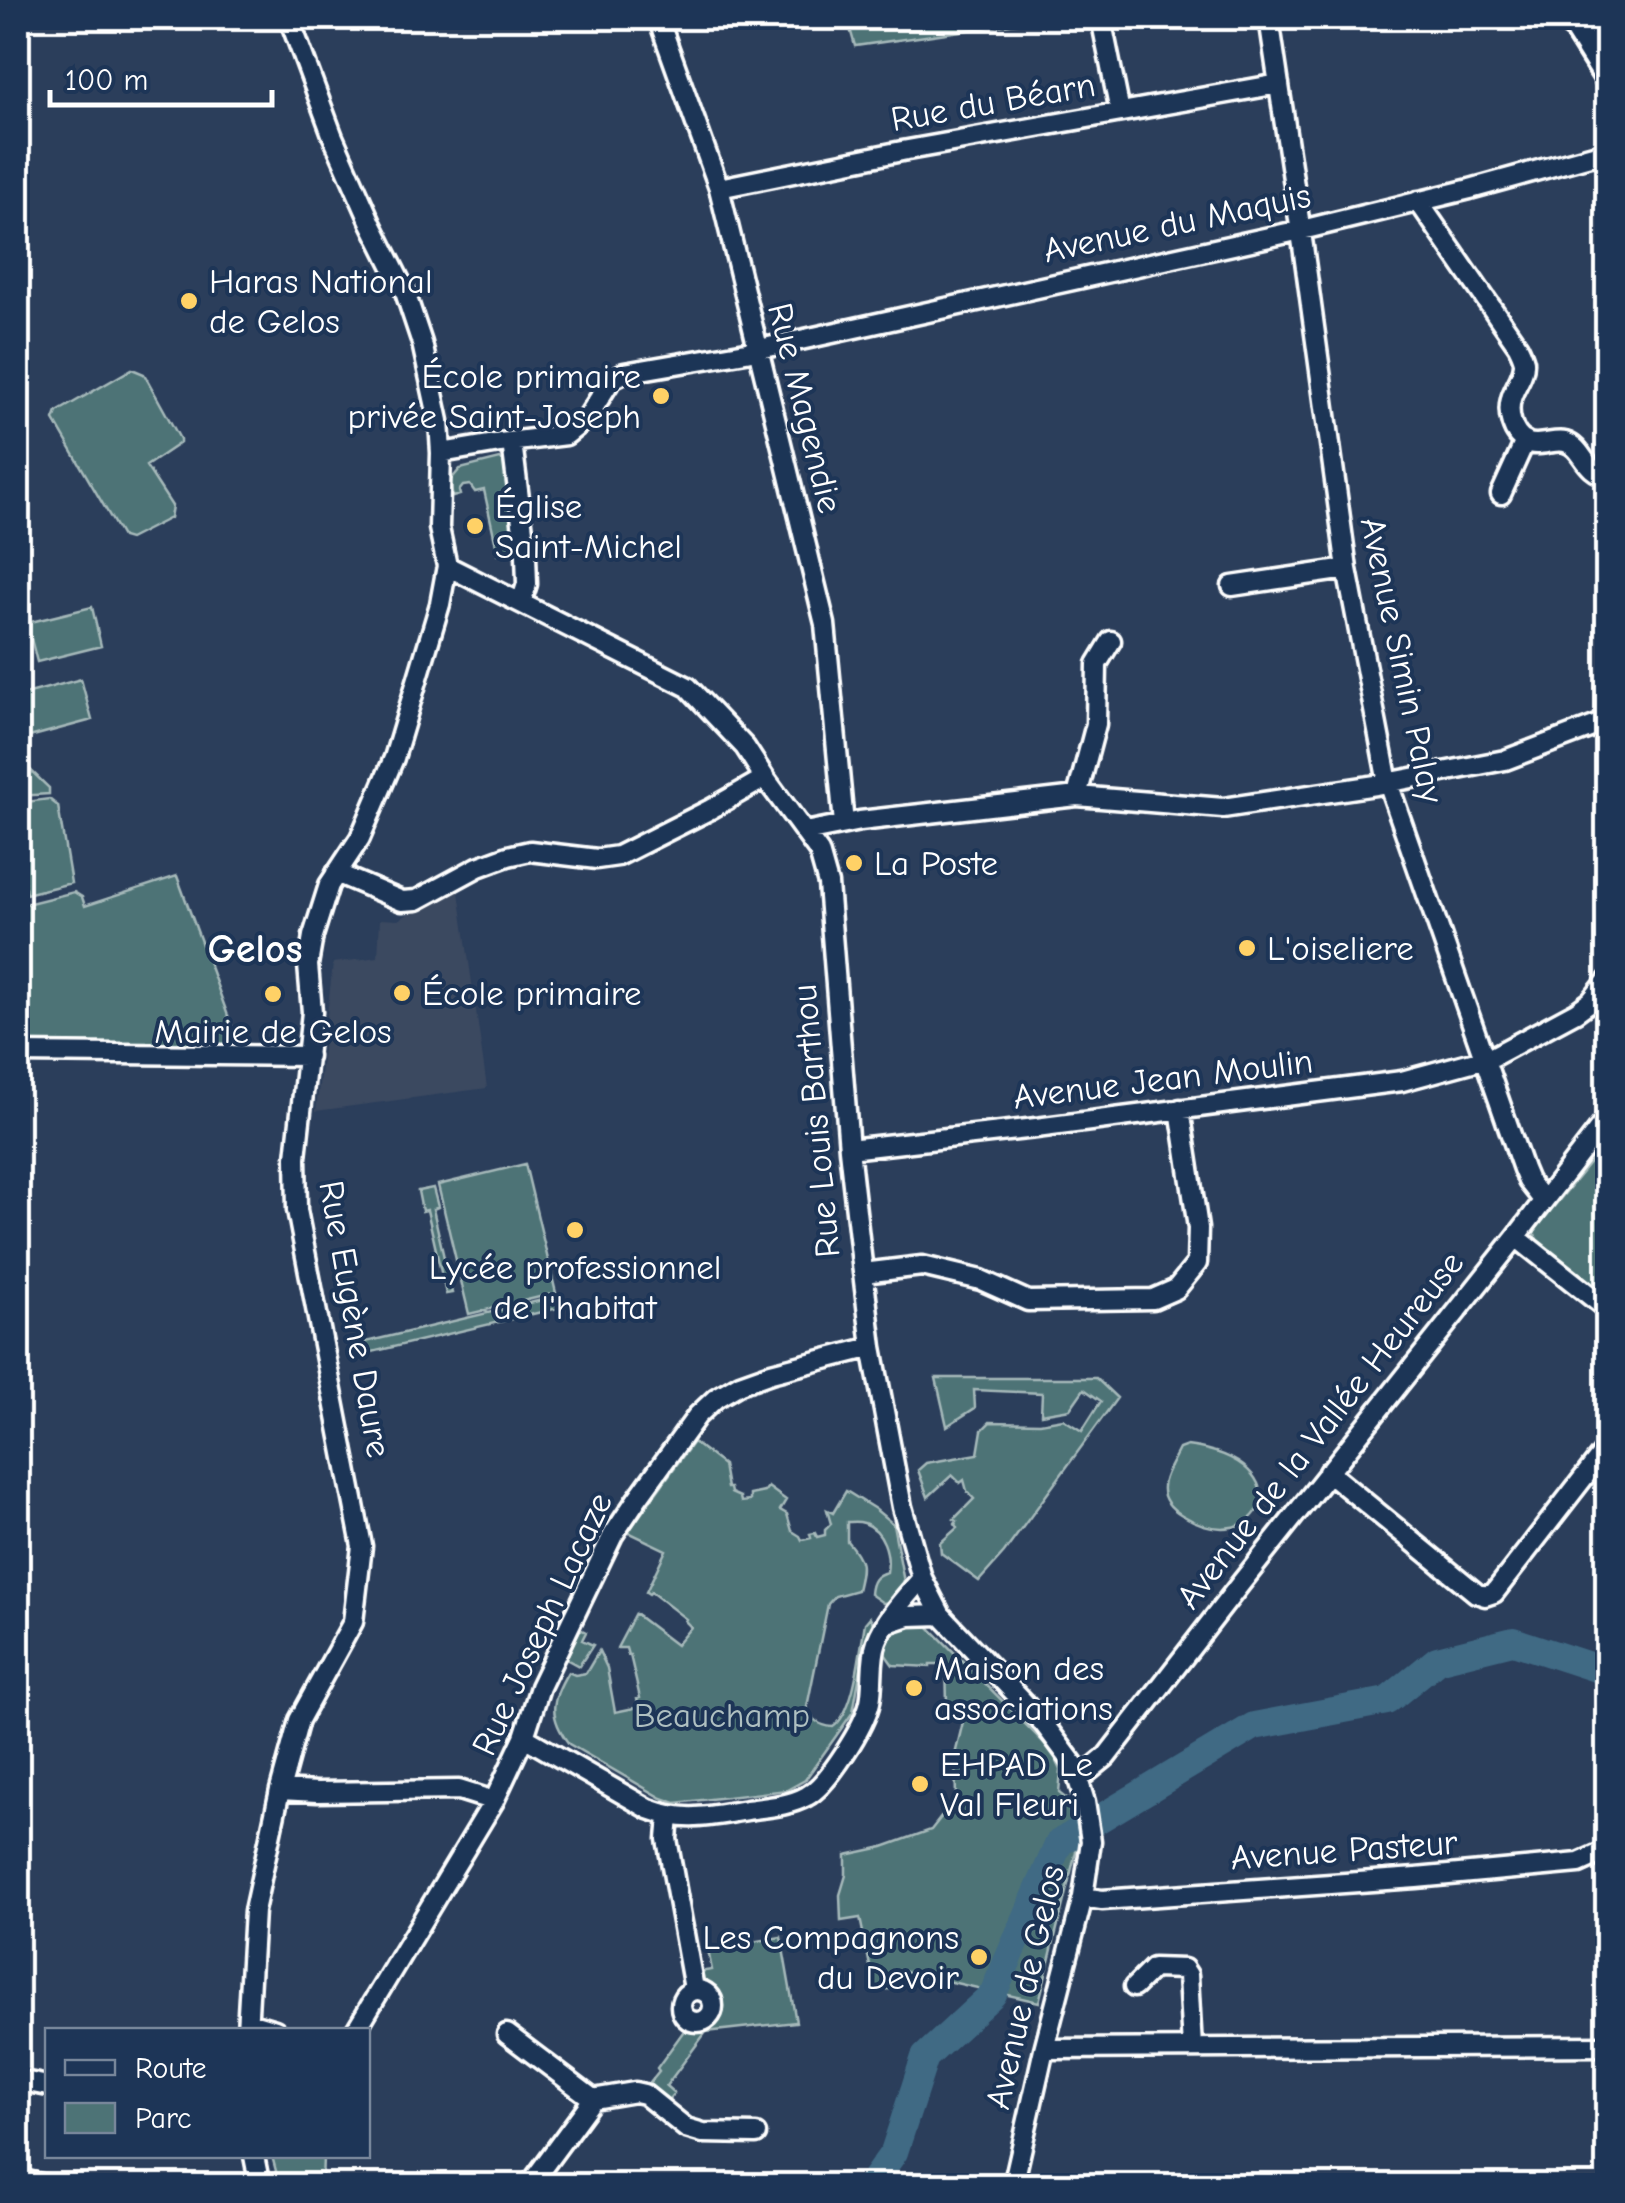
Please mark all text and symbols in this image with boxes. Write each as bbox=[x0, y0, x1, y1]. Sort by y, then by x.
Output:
scale bar bbox=[50, 45, 272, 107]
text: 100 m bbox=[65, 63, 148, 98]
street label: Rue du Béarn bbox=[888, 64, 1098, 140]
street label: Avenue du Maquis bbox=[1040, 175, 1314, 271]
place label: Haras National de Gelos bbox=[209, 261, 433, 342]
marker: Haras National de Gelos bbox=[178, 290, 200, 312]
street label: Rue Magendie bbox=[759, 299, 851, 517]
place label: École primaire privée Saint-Joseph bbox=[348, 356, 641, 437]
marker: École primaire privée Saint-Joseph bbox=[650, 385, 672, 407]
place label: Église Saint-Michel bbox=[495, 486, 682, 567]
street label: Avenue Simin Palay bbox=[1352, 513, 1452, 807]
marker: Église Saint-Michel bbox=[464, 515, 486, 537]
place label: La Poste bbox=[874, 843, 998, 884]
marker: La Poste bbox=[843, 852, 865, 874]
district label: Gelos bbox=[208, 926, 303, 972]
place label: L'oiseliere bbox=[1267, 928, 1414, 969]
marker: L'oiseliere bbox=[1236, 937, 1258, 959]
place label: École primaire bbox=[422, 973, 642, 1014]
marker: École primaire bbox=[391, 982, 413, 1004]
marker: Mairie de Gelos bbox=[262, 983, 284, 1005]
street label: Rue Louis Barthou bbox=[784, 983, 848, 1259]
place label: Mairie de Gelos bbox=[154, 1011, 392, 1052]
street label: Avenue Jean Moulin bbox=[1011, 1040, 1315, 1118]
street label: Rue Eugène Daure bbox=[310, 1177, 400, 1461]
marker: Lycée professionnel de l'habitat bbox=[564, 1219, 586, 1241]
street label: Avenue de la Vallée Heureuse bbox=[1168, 1243, 1472, 1617]
place label: Lycée professionnel de l'habitat bbox=[429, 1247, 721, 1328]
street label: Rue Joseph Lacaze bbox=[463, 1486, 621, 1762]
place label: Maison des associations bbox=[934, 1648, 1113, 1729]
marker: Maison des associations bbox=[903, 1677, 925, 1699]
park label: Beauchamp bbox=[634, 1695, 810, 1736]
place label: EHPAD Le Val Fleuri bbox=[940, 1744, 1093, 1825]
marker: EHPAD Le Val Fleuri bbox=[909, 1773, 931, 1795]
street label: Avenue Pasteur bbox=[1229, 1822, 1459, 1878]
street label: Avenue de Gelos bbox=[977, 1861, 1073, 2113]
place label: Les Compagnons du Devoir bbox=[702, 1917, 959, 1998]
marker: Les Compagnons du Devoir bbox=[968, 1946, 990, 1968]
legend bbox=[45, 2028, 370, 2158]
text: Route bbox=[135, 2051, 206, 2086]
text: Parc bbox=[135, 2101, 192, 2136]

